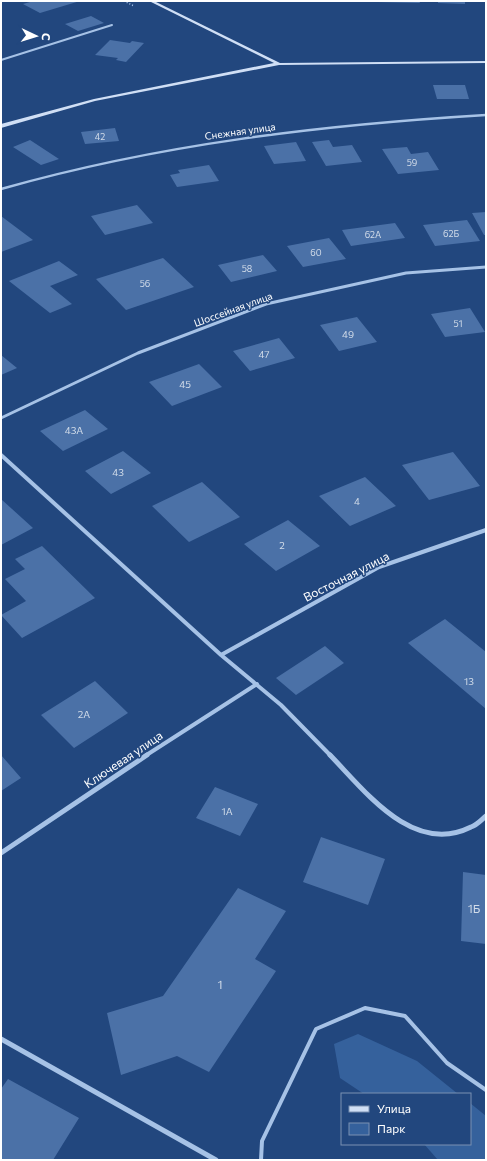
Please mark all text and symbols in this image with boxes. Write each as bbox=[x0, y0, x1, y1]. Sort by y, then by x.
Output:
north arrow bbox=[16, 16, 56, 56]
text: С bbox=[40, 33, 53, 41]
street label: Снежная улица bbox=[204, 120, 276, 142]
house number: 42 bbox=[95, 131, 105, 142]
house number: 59 bbox=[407, 157, 417, 168]
house number: 62Б bbox=[443, 228, 459, 239]
house number: 62А bbox=[365, 229, 381, 240]
house number: 60 bbox=[310, 247, 322, 258]
house number: 58 bbox=[242, 263, 252, 274]
house number: 56 bbox=[140, 278, 150, 289]
street label: Шоссейная улица bbox=[192, 289, 274, 329]
house number: 51 bbox=[453, 318, 463, 329]
house number: 49 bbox=[342, 328, 354, 340]
house number: 47 bbox=[258, 348, 270, 360]
house number: 45 bbox=[179, 378, 191, 390]
house number: 43А bbox=[65, 424, 83, 436]
house number: 43 bbox=[112, 466, 124, 478]
house number: 4 bbox=[354, 495, 360, 507]
house number: 2 bbox=[279, 539, 285, 551]
street label: Восточная улица bbox=[301, 548, 391, 604]
house number: 13 bbox=[464, 675, 474, 687]
house number: 2А bbox=[78, 708, 90, 720]
street label: Ключевая улица bbox=[81, 728, 165, 790]
house number: 1А bbox=[221, 805, 233, 817]
house number: 1Б bbox=[468, 901, 481, 915]
house number: 1 bbox=[217, 977, 223, 991]
legend bbox=[341, 1093, 471, 1145]
text: Улица bbox=[377, 1101, 411, 1115]
text: Парк bbox=[377, 1121, 406, 1135]

